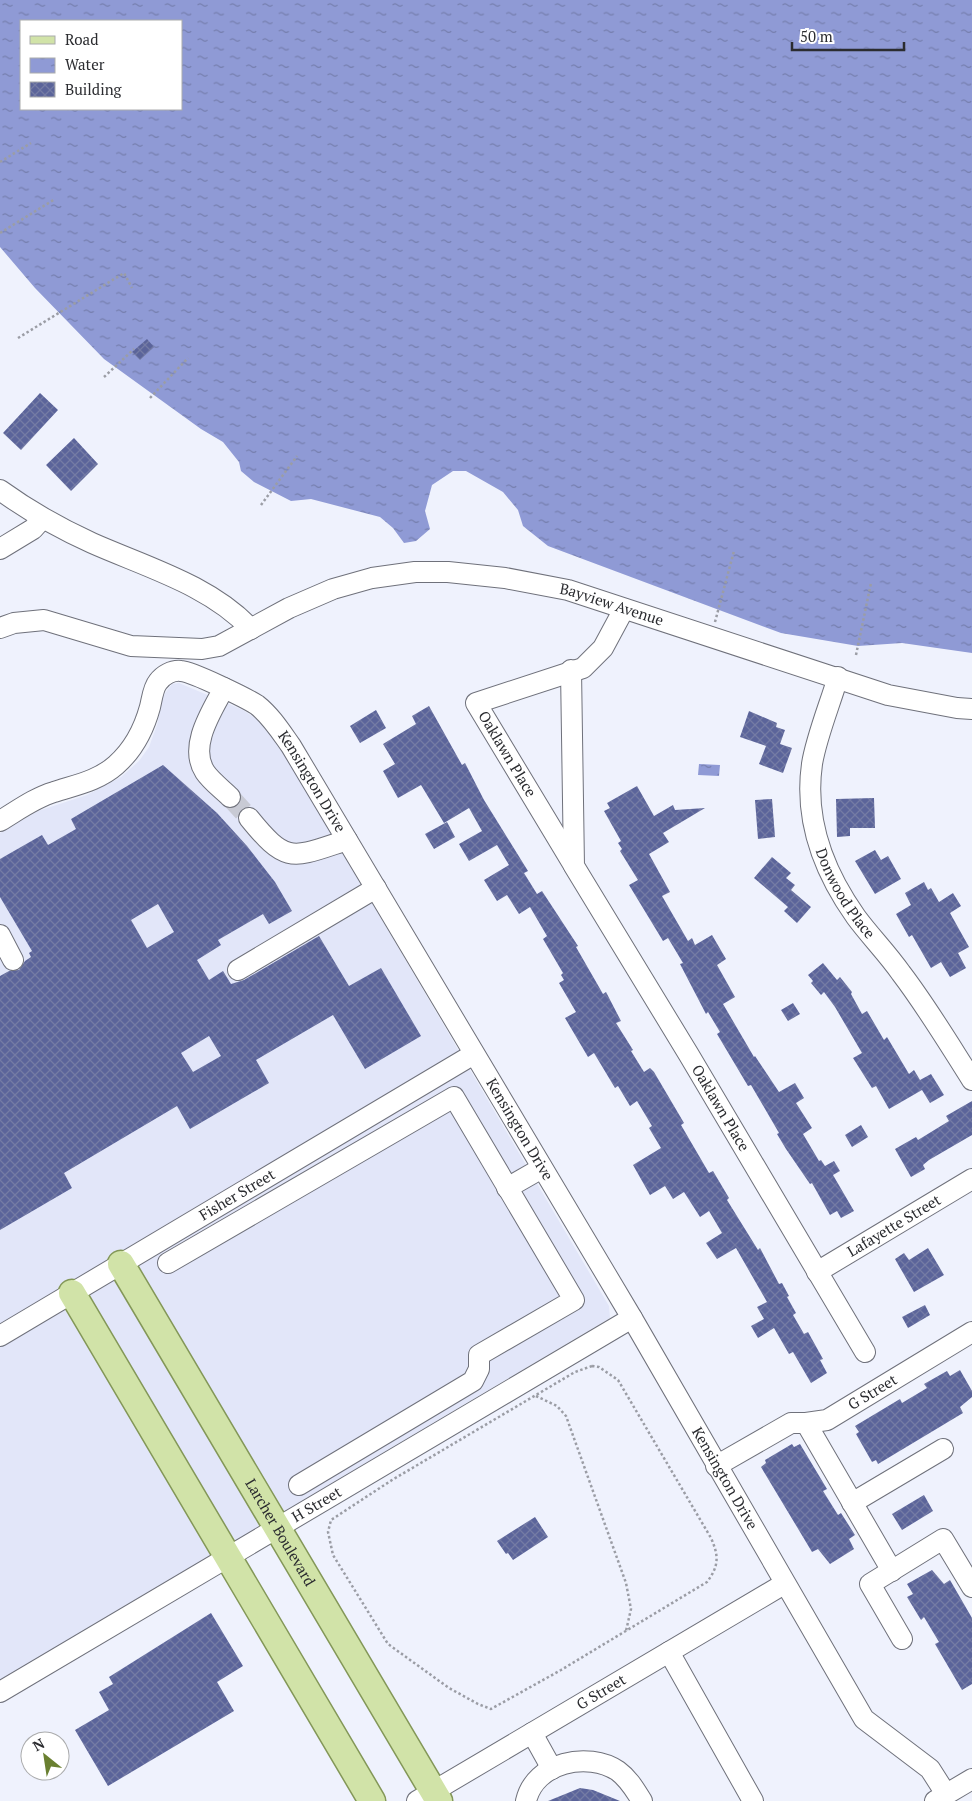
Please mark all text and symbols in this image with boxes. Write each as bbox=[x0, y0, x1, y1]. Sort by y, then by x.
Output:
legend bbox=[20, 20, 182, 110]
scale bar bbox=[792, 20, 904, 52]
text: 50 m bbox=[800, 26, 833, 46]
text: Road bbox=[65, 29, 98, 49]
text: Water bbox=[65, 54, 105, 74]
text: Building bbox=[65, 79, 123, 99]
street label: Bayview Avenue bbox=[558, 578, 666, 630]
street label: Oaklawn Place bbox=[474, 707, 541, 800]
street label: Kensington Drive bbox=[274, 726, 351, 836]
street label: Donwood Place bbox=[812, 845, 880, 942]
street label: Oaklawn Place bbox=[688, 1061, 755, 1155]
street label: Kensington Drive bbox=[482, 1074, 559, 1184]
street label: Fisher Street bbox=[195, 1163, 279, 1224]
street label: Lafayette Street bbox=[843, 1189, 945, 1261]
street label: G Street bbox=[844, 1369, 901, 1414]
street label: Kensington Drive bbox=[688, 1423, 763, 1533]
street label: Larcher Boulevard bbox=[241, 1475, 320, 1589]
street label: H Street bbox=[288, 1481, 345, 1526]
street label: G Street bbox=[572, 1669, 629, 1714]
north arrow bbox=[20, 1731, 70, 1781]
text: N bbox=[29, 1733, 48, 1755]

